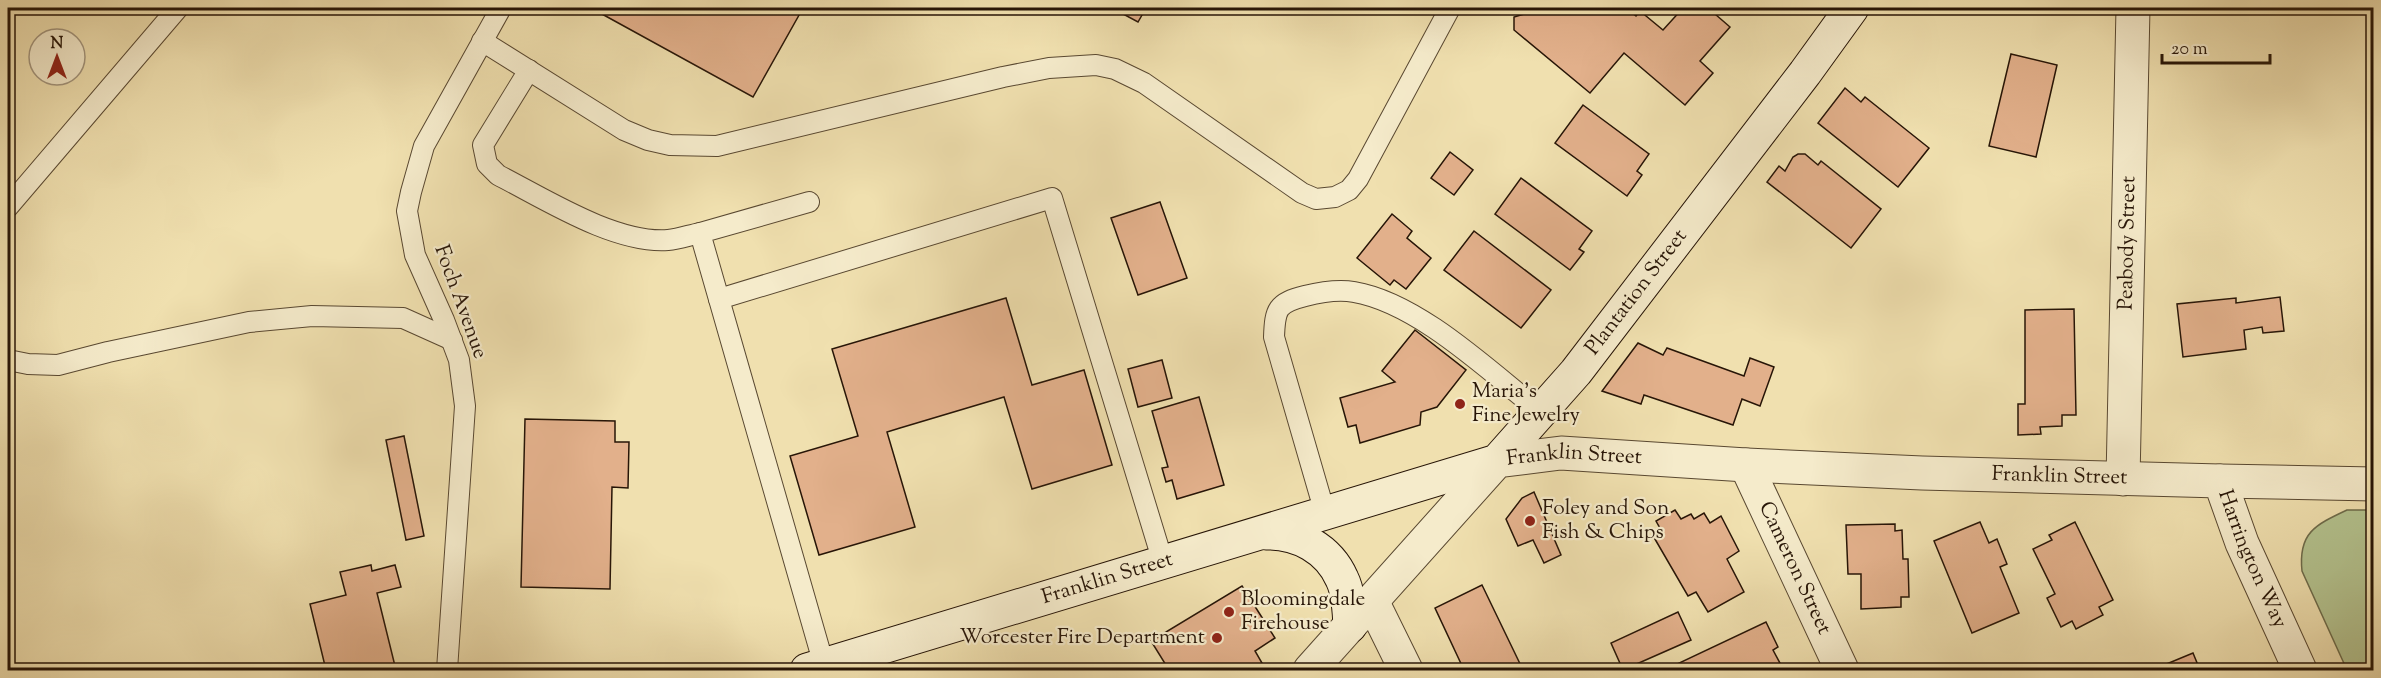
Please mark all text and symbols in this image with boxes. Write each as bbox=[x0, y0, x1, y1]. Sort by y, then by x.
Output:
north arrow bbox=[27, 27, 87, 87]
scale bar bbox=[2162, 27, 2270, 65]
text: N bbox=[51, 33, 64, 56]
text: 20 m bbox=[2171, 37, 2208, 63]
street label: Peabody Street bbox=[2112, 176, 2144, 310]
street label: Plantation Street bbox=[1579, 223, 1695, 362]
street label: Foch Avenue bbox=[426, 241, 494, 363]
place label: Maria's Fine Jewelry bbox=[1472, 377, 1581, 431]
marker: Maria's Fine Jewelry bbox=[1453, 397, 1467, 411]
street label: Franklin Street bbox=[1505, 438, 1643, 475]
street label: Franklin Street bbox=[1991, 460, 2128, 494]
street label: Harrington Way bbox=[2209, 486, 2294, 634]
place label: Foley and Son Fish & Chips bbox=[1542, 494, 1669, 548]
street label: Cameron Street bbox=[1750, 497, 1838, 640]
marker: Foley and Son Fish & Chips bbox=[1523, 514, 1537, 528]
street label: Franklin Street bbox=[1038, 545, 1177, 613]
place label: Bloomingdale Firehouse bbox=[1241, 585, 1365, 639]
marker: Bloomingdale Firehouse bbox=[1222, 605, 1236, 619]
place label: Worcester Fire Department bbox=[960, 623, 1205, 653]
marker: Worcester Fire Department bbox=[1210, 631, 1224, 645]

